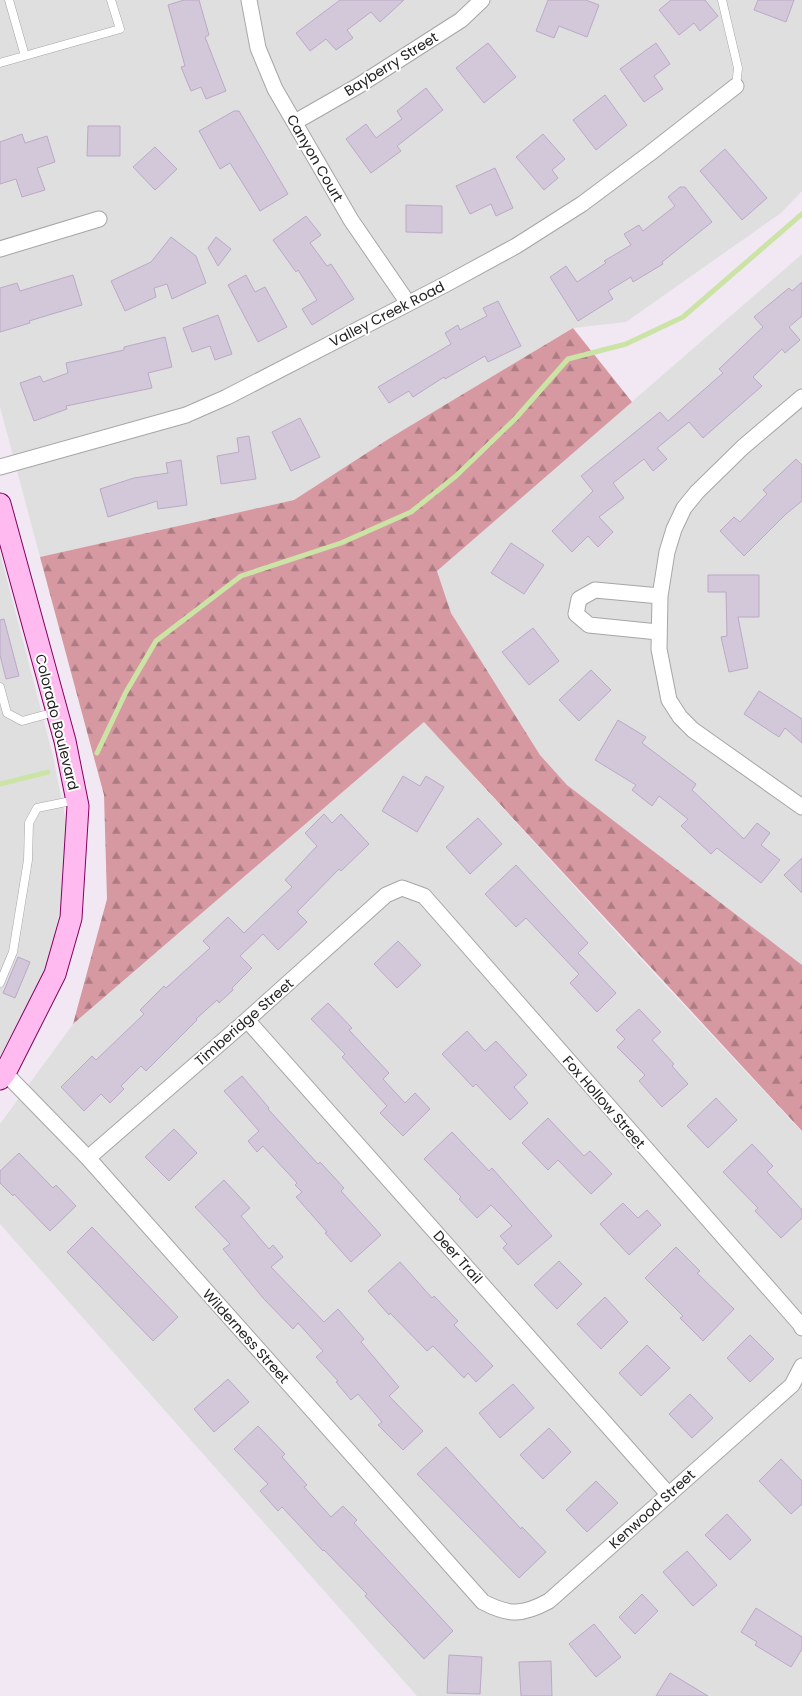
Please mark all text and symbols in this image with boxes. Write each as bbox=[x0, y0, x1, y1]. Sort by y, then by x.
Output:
street label: Bayberry Street bbox=[340, 27, 442, 101]
street label: Canyon Court bbox=[282, 111, 348, 205]
street label: Valley Creek Road bbox=[326, 276, 448, 352]
street label: Colorado Boulevard bbox=[30, 652, 84, 792]
street label: Timberidge Street bbox=[190, 974, 298, 1070]
street label: Fox Hollow Street bbox=[558, 1051, 650, 1153]
street label: Deer Trail bbox=[429, 1226, 487, 1288]
street label: Wilderness Street bbox=[198, 1284, 294, 1388]
street label: Kenwood Street bbox=[605, 1465, 699, 1553]

